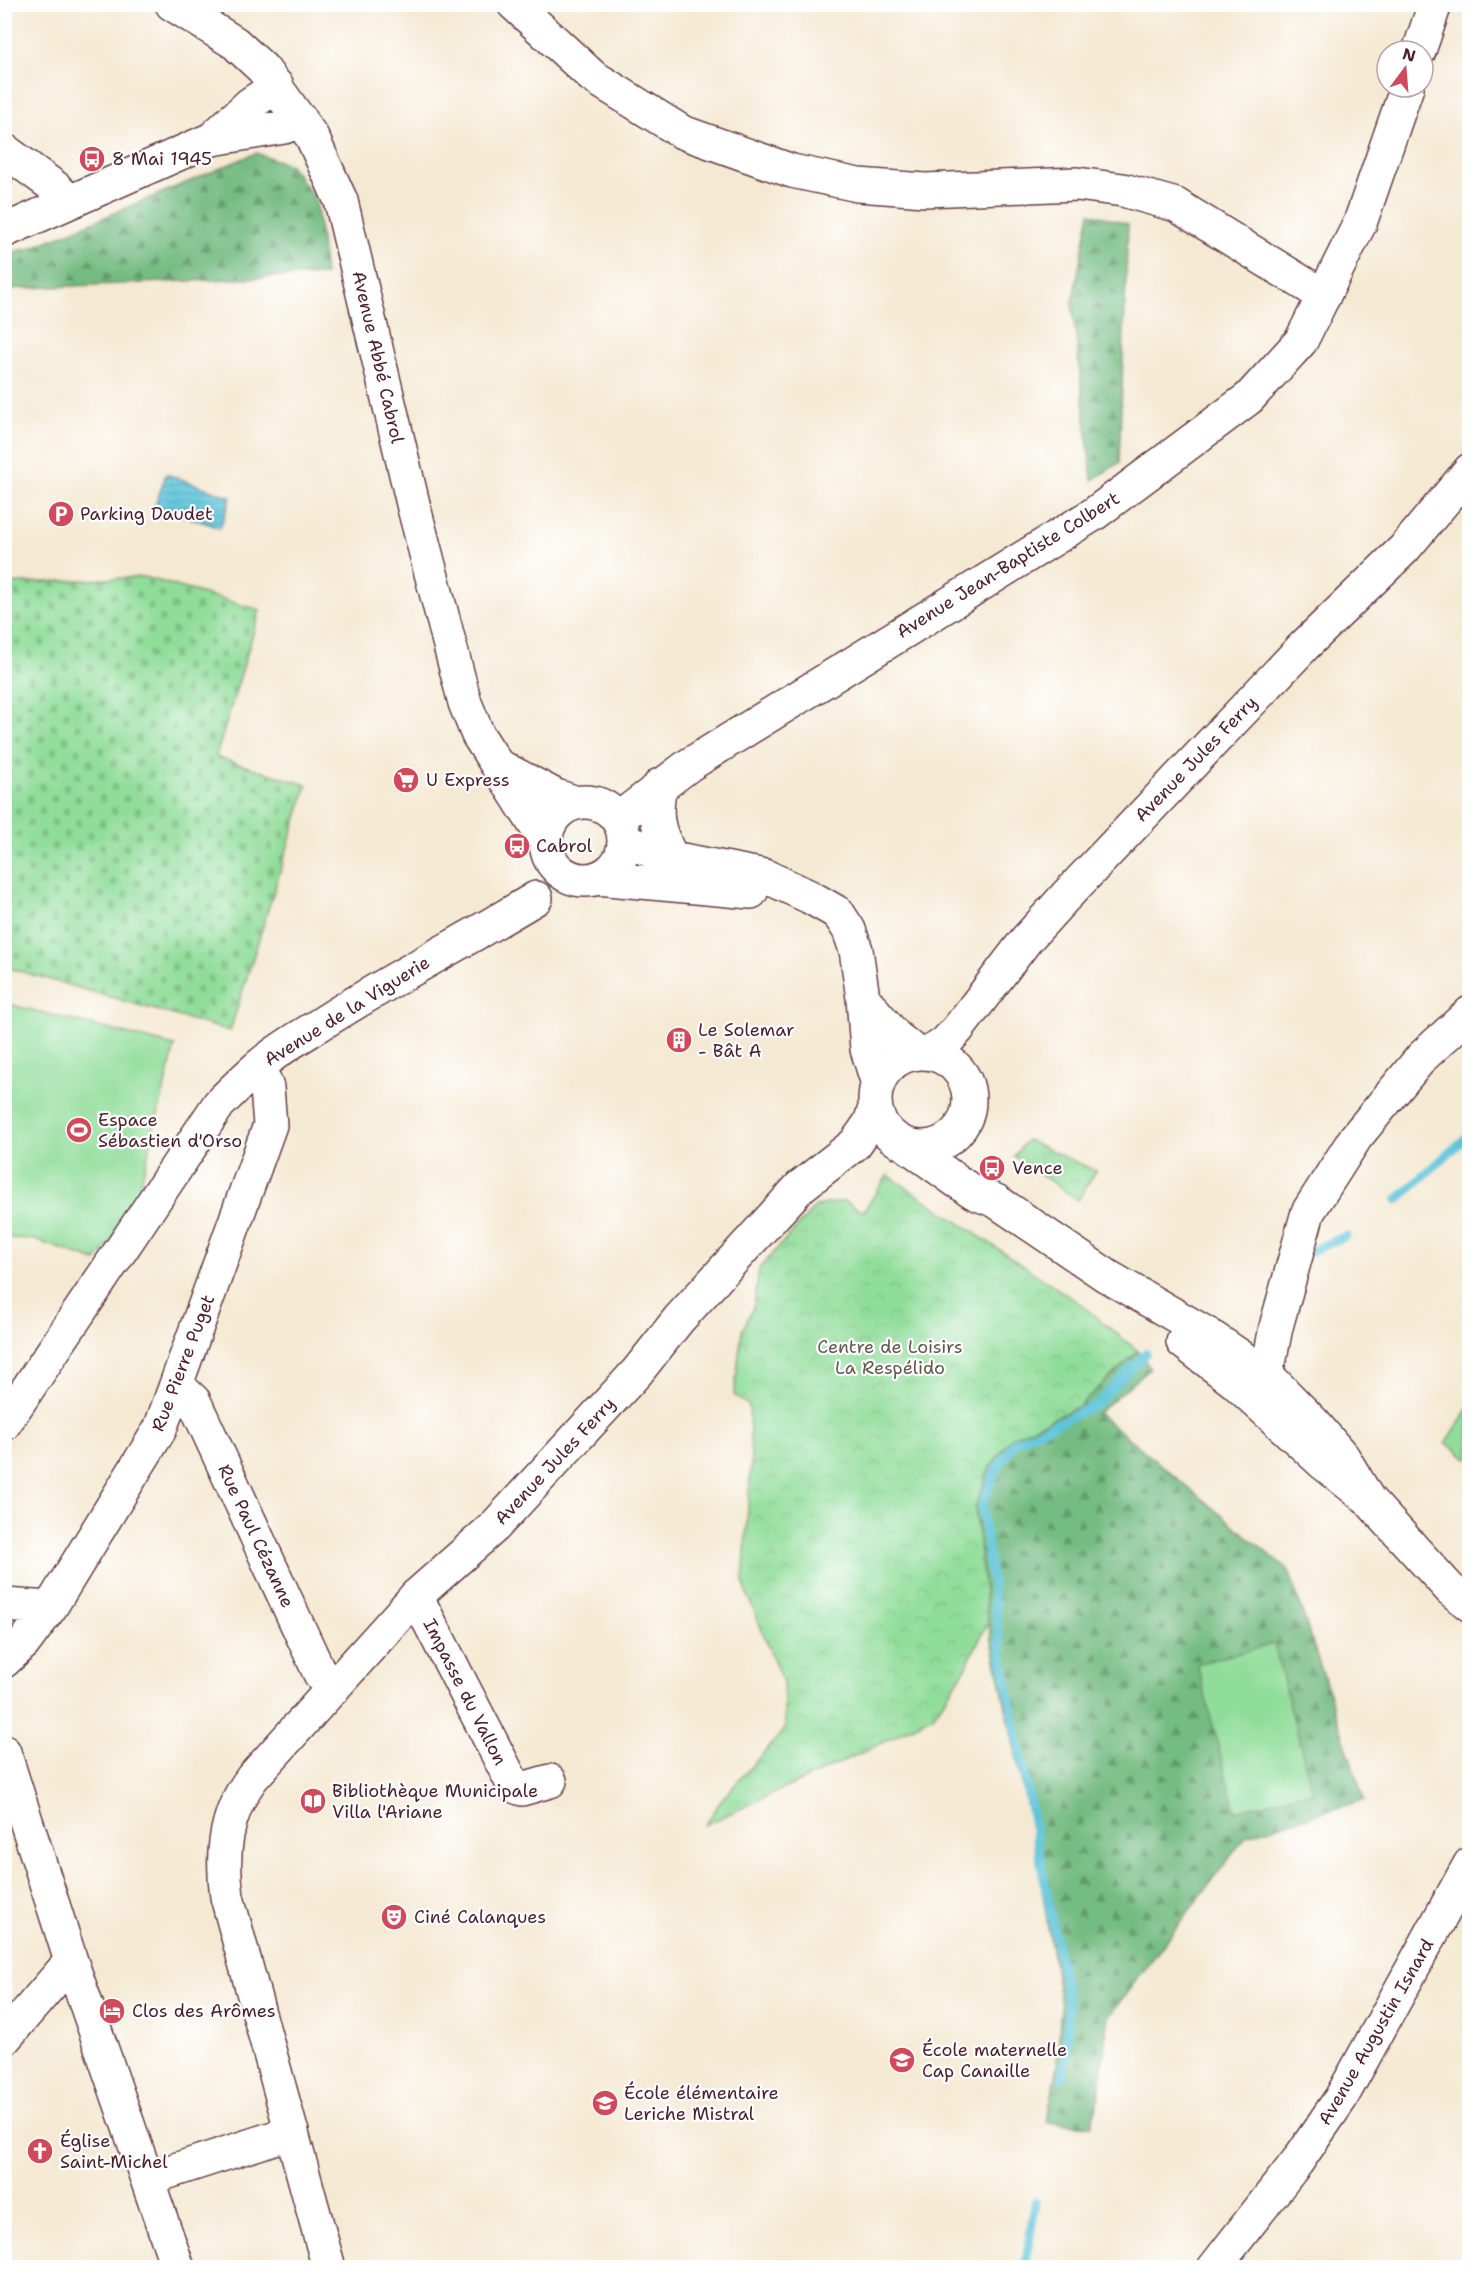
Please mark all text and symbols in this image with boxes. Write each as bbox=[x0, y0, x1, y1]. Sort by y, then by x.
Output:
north arrow bbox=[1375, 39, 1435, 99]
text: N bbox=[1400, 43, 1418, 67]
bus stop icon: 8 Mai 1945 bbox=[77, 144, 107, 174]
place label: 8 Mai 1945 bbox=[112, 147, 212, 171]
street label: Avenue Abbé Cabrol bbox=[346, 268, 410, 446]
street label: Avenue Jean-Baptiste Colbert bbox=[892, 486, 1124, 644]
parking icon: Parking Daudet bbox=[46, 499, 76, 529]
place label: Parking Daudet bbox=[80, 502, 213, 526]
street label: Avenue Jules Ferry bbox=[1130, 691, 1262, 827]
supermarket icon: U Express bbox=[391, 765, 421, 795]
place label: U Express bbox=[426, 768, 510, 792]
bus stop icon: Cabrol bbox=[502, 831, 532, 861]
place label: Cabrol bbox=[536, 834, 593, 858]
street label: Avenue de la Viguerie bbox=[260, 950, 434, 1072]
place label: Le Solemar - Bât A bbox=[698, 1018, 795, 1063]
building icon: Le Solemar - Bât A bbox=[664, 1025, 694, 1055]
place label: Espace Sébastien d'Orso bbox=[98, 1108, 242, 1153]
sports icon: Espace Sébastien d'Orso bbox=[64, 1115, 94, 1145]
bus stop icon: Vence bbox=[977, 1153, 1007, 1183]
place label: Vence bbox=[1012, 1156, 1063, 1180]
street label: Rue Pierre Puget bbox=[146, 1291, 220, 1435]
park label: Centre de Loisirs La Respélido bbox=[817, 1335, 963, 1380]
street label: Avenue Jules Ferry bbox=[489, 1392, 621, 1530]
street label: Rue Paul Cézanne bbox=[212, 1460, 300, 1612]
street label: Impasse du Vallon bbox=[418, 1615, 512, 1769]
place label: Bibliothèque Municipale Villa l'Ariane bbox=[332, 1779, 538, 1824]
library icon: Bibliothèque Municipale Villa l'Ariane bbox=[298, 1786, 328, 1816]
theatre icon: Ciné Calanques bbox=[379, 1902, 409, 1932]
place label: Ciné Calanques bbox=[414, 1905, 546, 1929]
street label: Avenue Augustin Isnard bbox=[1313, 1934, 1439, 2130]
hotel icon: Clos des Arômes bbox=[97, 1996, 127, 2026]
place label: Clos des Arômes bbox=[132, 1999, 276, 2023]
place label: École maternelle Cap Canaille bbox=[922, 2038, 1067, 2083]
school or university icon: École maternelle Cap Canaille bbox=[887, 2045, 917, 2075]
place label: École élémentaire Leriche Mistral bbox=[624, 2081, 779, 2126]
school or university icon: École élémentaire Leriche Mistral bbox=[590, 2088, 620, 2118]
place label: Église Saint-Michel bbox=[60, 2129, 168, 2174]
church icon: Église Saint-Michel bbox=[25, 2136, 55, 2166]

